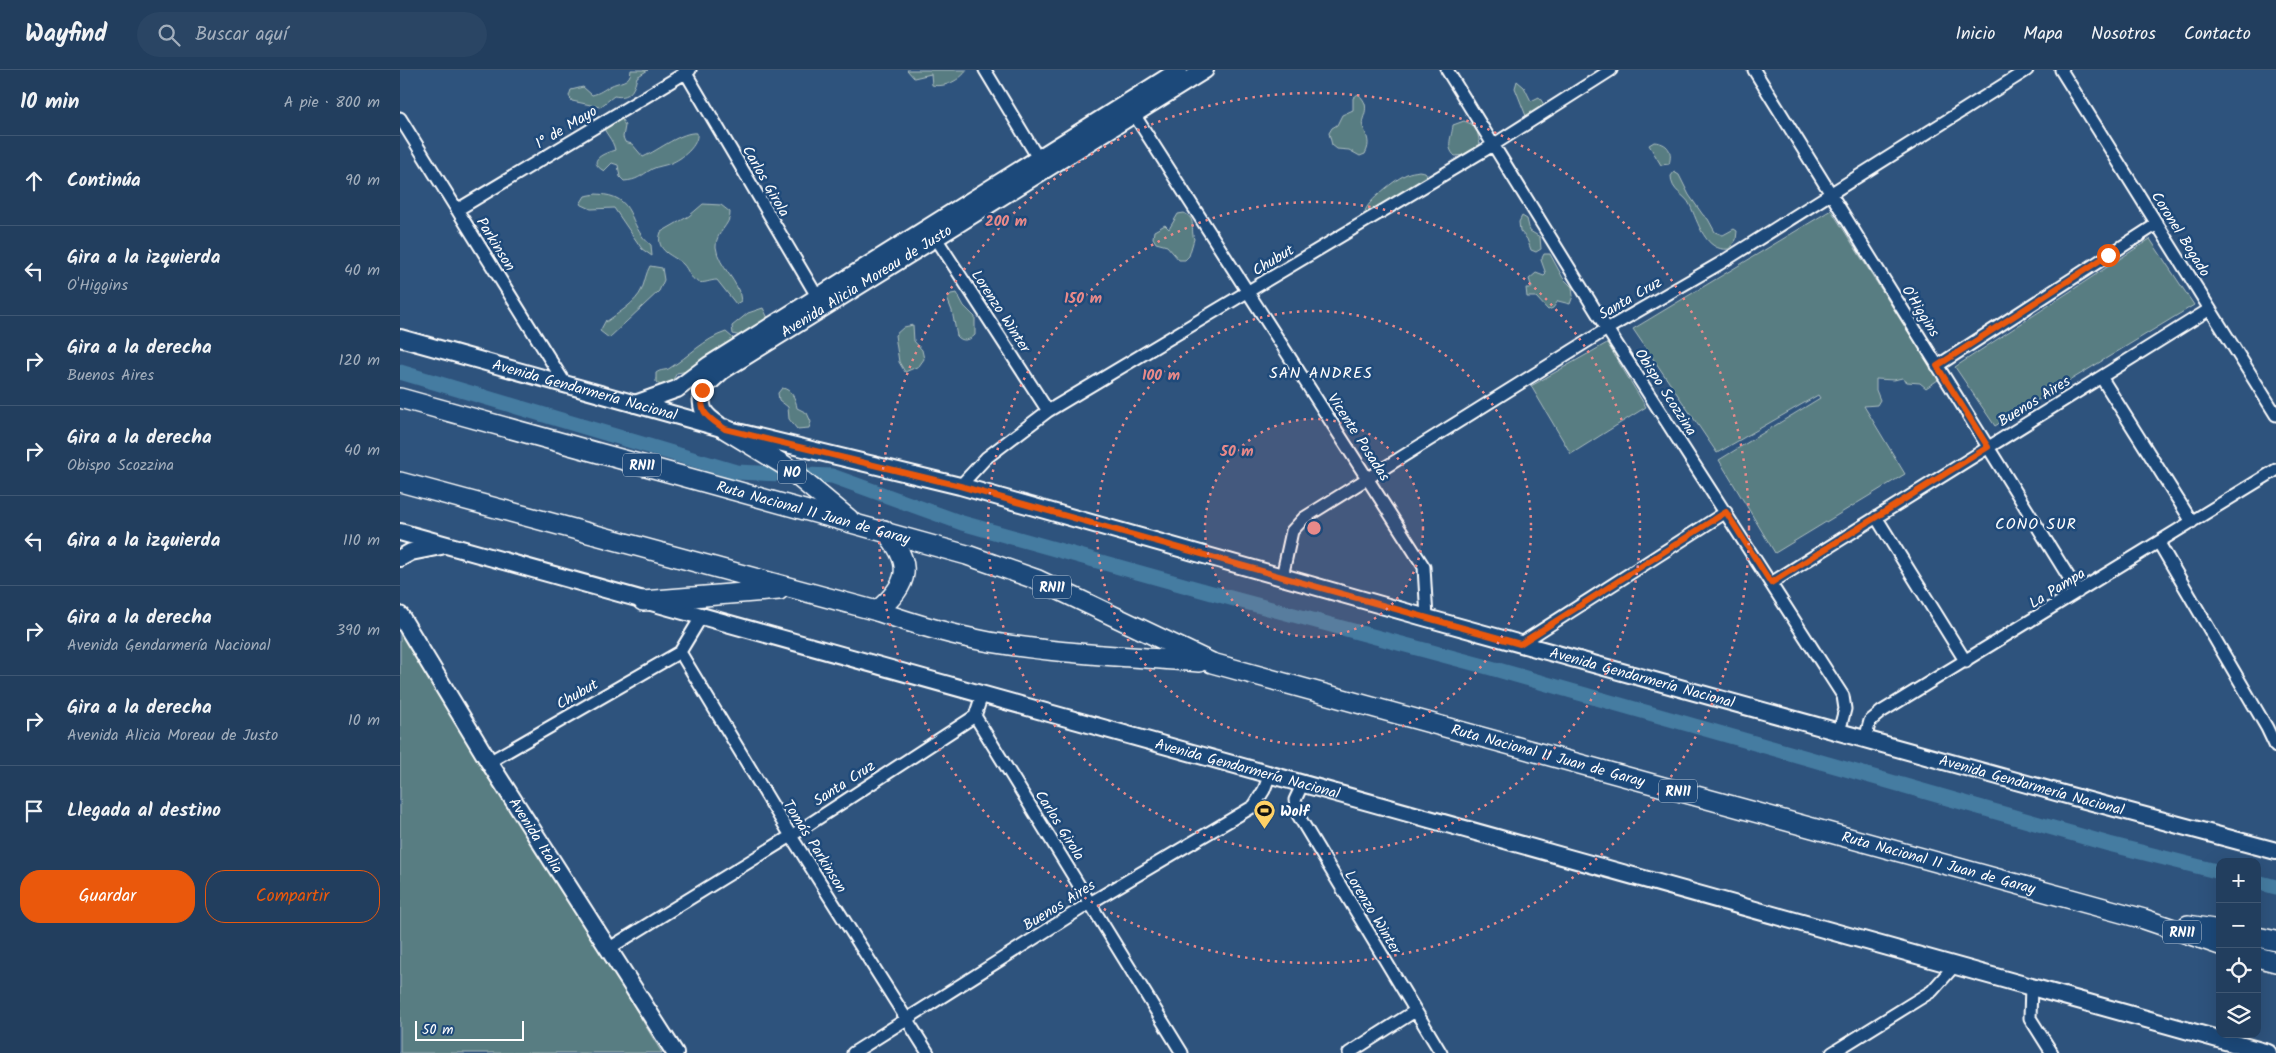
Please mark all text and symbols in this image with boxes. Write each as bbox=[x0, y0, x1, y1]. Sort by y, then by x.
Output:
search box bbox=[137, 12, 487, 57]
text: Wayfind bbox=[25, 15, 107, 54]
text: Buscar aquí bbox=[195, 20, 287, 50]
text: Inicio bbox=[1955, 20, 1995, 49]
text: Mapa bbox=[2023, 20, 2063, 49]
text: Nosotros bbox=[2091, 20, 2156, 49]
text: Contacto bbox=[2184, 20, 2251, 49]
icon: search bbox=[155, 21, 183, 49]
text: 10 min bbox=[20, 86, 80, 119]
text: A pie · 800 m bbox=[284, 90, 380, 115]
street label: 1° de Mayo bbox=[531, 100, 602, 156]
street label: Carlos Girola bbox=[735, 141, 795, 222]
text: Continúa bbox=[67, 166, 141, 196]
icon: ahead bbox=[20, 167, 48, 195]
text: 90 m bbox=[345, 168, 380, 193]
street label: Coronel Bogado bbox=[2144, 187, 2216, 282]
text: 200 m bbox=[985, 210, 1027, 234]
street label: Parkinson bbox=[469, 213, 521, 276]
street label: Avenida Alicia Moreau de Justo bbox=[776, 219, 957, 345]
street label: Chubut bbox=[1248, 239, 1299, 283]
text: Gira a la izquierda bbox=[67, 243, 220, 273]
route start bbox=[2097, 244, 2120, 267]
icon: left bbox=[20, 257, 48, 285]
text: 40 m bbox=[344, 258, 380, 283]
street label: Lorenzo Winter bbox=[964, 265, 1037, 359]
street label: Santa Cruz bbox=[1594, 271, 1667, 327]
text: O'Higgins bbox=[67, 273, 128, 298]
street label: O'Higgins bbox=[1895, 281, 1946, 343]
text: 150 m bbox=[1064, 287, 1102, 311]
text: Gira a la derecha bbox=[67, 333, 212, 363]
street label: Obispo Scozzina bbox=[1628, 344, 1703, 441]
icon: right bbox=[20, 347, 48, 375]
text: 120 m bbox=[339, 348, 380, 373]
street label: Avenida Gendarmería Nacional bbox=[489, 353, 680, 428]
district label: SAN ANDRES bbox=[1269, 361, 1373, 386]
text: Buenos Aires bbox=[67, 363, 154, 388]
text: 100 m bbox=[1142, 364, 1180, 388]
street label: Buenos Aires bbox=[1994, 370, 2076, 434]
route end bbox=[691, 379, 714, 402]
street label: Vicente Posadas bbox=[1321, 389, 1396, 487]
text: Gira a la derecha bbox=[67, 423, 212, 453]
icon: right bbox=[20, 437, 48, 465]
text: 40 m bbox=[344, 438, 380, 463]
text: 50 m bbox=[1219, 440, 1254, 464]
text: Obispo Scozzina bbox=[67, 453, 174, 478]
road number: RN11 bbox=[623, 454, 661, 476]
road number: NO bbox=[778, 461, 806, 484]
street label: Ruta Nacional 11 Juan de Garay bbox=[714, 475, 914, 552]
district label: CONO SUR bbox=[1995, 512, 2077, 537]
centre of rings bbox=[1305, 519, 1323, 537]
text: Gira a la izquierda bbox=[67, 526, 220, 556]
icon: left bbox=[20, 527, 48, 555]
text: 110 m bbox=[343, 528, 380, 553]
street label: La Pampa bbox=[2025, 562, 2090, 616]
road number: RN11 bbox=[1033, 576, 1071, 598]
text: Gira a la derecha bbox=[67, 603, 212, 633]
icon: right bbox=[20, 617, 48, 645]
text: 390 m bbox=[336, 618, 380, 643]
text: Avenida Gendarmería Nacional bbox=[67, 633, 271, 658]
street label: Avenida Gendarmería Nacional bbox=[1547, 641, 1738, 716]
street label: Chubut bbox=[552, 673, 603, 717]
text: Gira a la derecha bbox=[67, 693, 212, 723]
icon: right bbox=[20, 707, 48, 735]
text: 10 m bbox=[348, 708, 380, 733]
street label: Ruta Nacional 11 Juan de Garay bbox=[1448, 718, 1649, 795]
text: Avenida Alicia Moreau de Justo bbox=[67, 723, 278, 748]
street label: Avenida Gendarmería Nacional bbox=[1152, 733, 1343, 807]
street label: Avenida Gendarmería Nacional bbox=[1936, 749, 2127, 823]
street label: Santa Cruz bbox=[809, 755, 881, 813]
road number: RN11 bbox=[1659, 779, 1697, 802]
street label: Carlos Girola bbox=[1028, 786, 1090, 865]
street label: Avenida Italia bbox=[502, 793, 568, 879]
street label: Tomás Parkinson bbox=[776, 795, 852, 898]
text: Llegada al destino bbox=[67, 796, 221, 826]
icon: arrive bbox=[20, 797, 48, 825]
sports icon: Wolf bbox=[1252, 799, 1276, 830]
place label: Wolf bbox=[1280, 800, 1311, 824]
street label: Ruta Nacional 11 Juan de Garay bbox=[1839, 825, 2039, 902]
map controls bbox=[2216, 858, 2261, 1038]
button: + bbox=[2216, 858, 2261, 903]
street label: Lorenzo Winter bbox=[1337, 866, 1407, 960]
button: Guardar bbox=[20, 870, 195, 923]
button: Compartir bbox=[205, 870, 380, 923]
street label: Buenos Aires bbox=[1019, 874, 1101, 938]
button: − bbox=[2216, 903, 2261, 948]
road number: RN11 bbox=[2163, 920, 2201, 944]
button: locate bbox=[2216, 948, 2261, 993]
button: layers bbox=[2216, 993, 2261, 1038]
scale bar bbox=[415, 1018, 524, 1041]
text: 50 m bbox=[422, 1019, 453, 1041]

